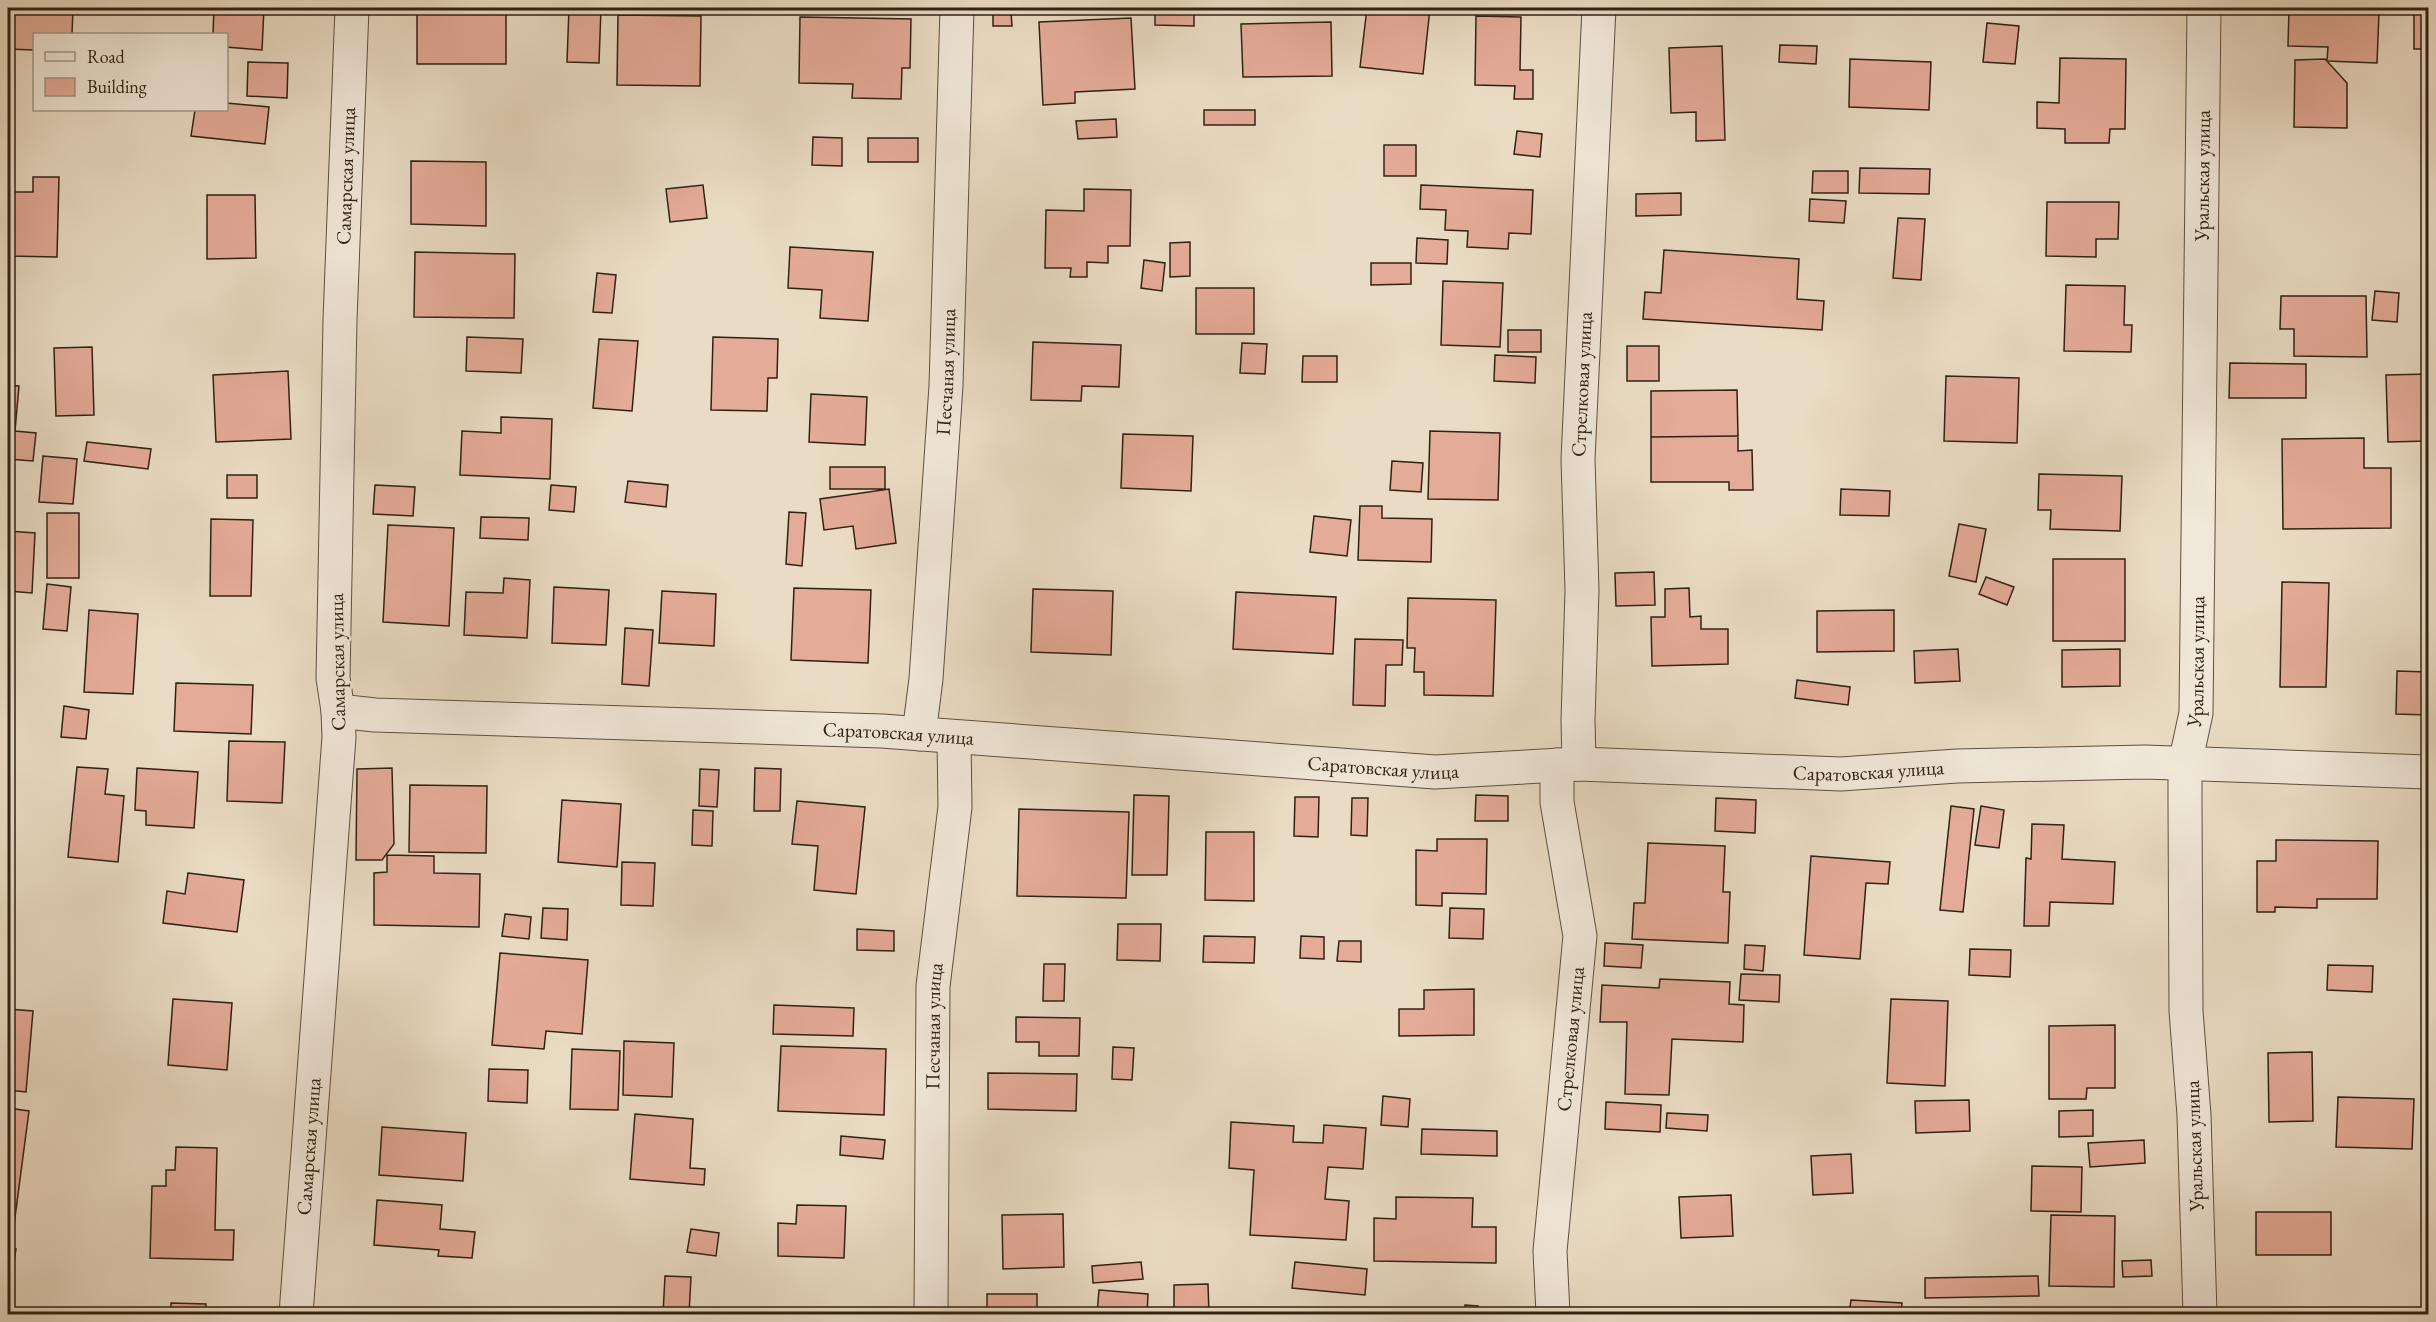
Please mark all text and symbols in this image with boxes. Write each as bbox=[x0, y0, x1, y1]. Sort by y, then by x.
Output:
legend bbox=[33, 33, 228, 111]
text: Road bbox=[87, 45, 126, 68]
text: Building bbox=[87, 75, 147, 98]
street label: Самарская улица bbox=[330, 107, 361, 246]
street label: Уральская улица bbox=[2188, 110, 2216, 242]
street label: Песчаная улица bbox=[930, 308, 961, 436]
street label: Стрелковая улица bbox=[1565, 311, 1598, 457]
street label: Самарская улица bbox=[323, 593, 351, 731]
street label: Уральская улица bbox=[2180, 596, 2210, 731]
street label: Саратовская улица bbox=[822, 716, 975, 751]
street label: Саратовская улица bbox=[1307, 750, 1459, 785]
street label: Саратовская улица bbox=[1792, 754, 1945, 787]
street label: Песчаная улица bbox=[919, 961, 949, 1090]
street label: Стрелковая улица bbox=[1550, 965, 1590, 1113]
street label: Самарская улица bbox=[290, 1077, 327, 1216]
street label: Уральская улица bbox=[2179, 1080, 2209, 1213]

